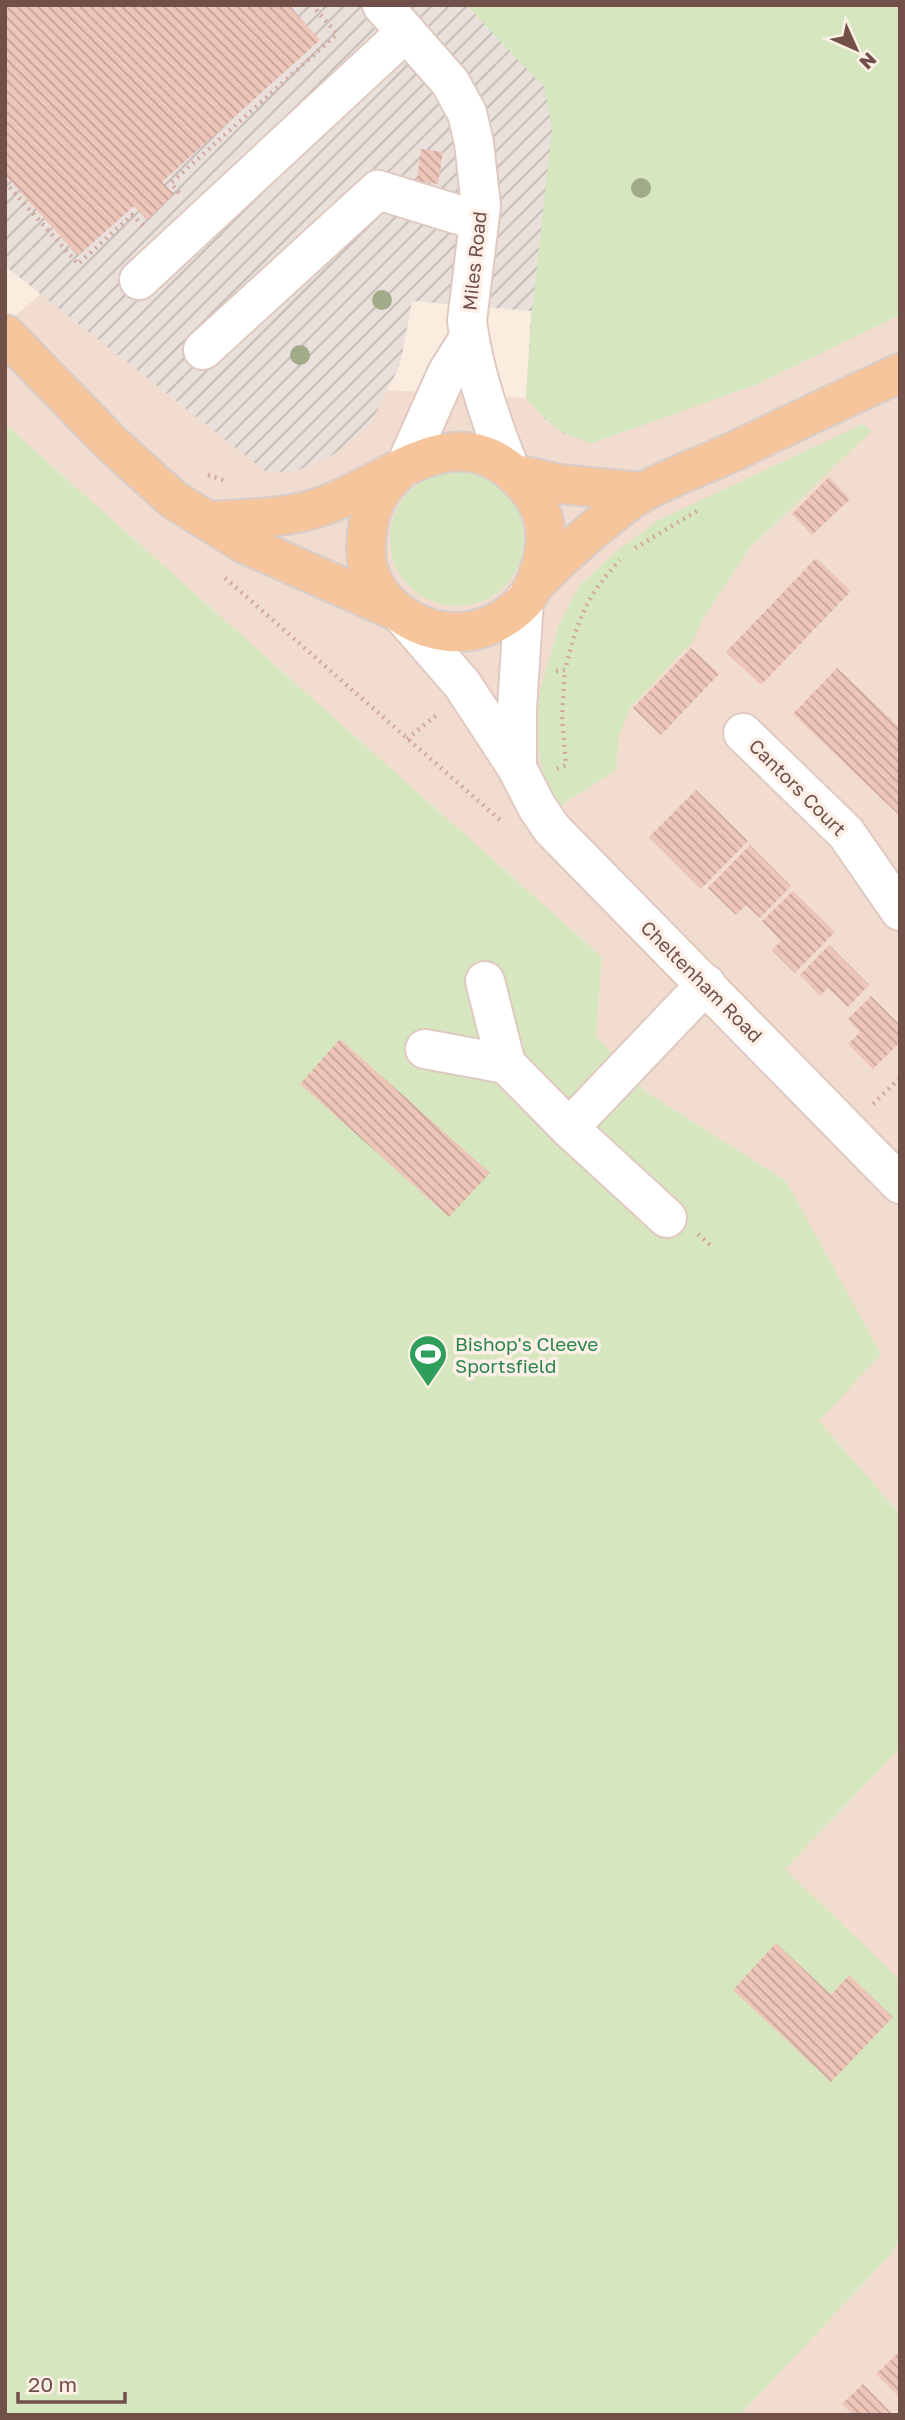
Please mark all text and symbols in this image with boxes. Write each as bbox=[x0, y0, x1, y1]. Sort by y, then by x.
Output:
north arrow bbox=[821, 14, 891, 84]
text: N bbox=[855, 48, 882, 75]
street label: Miles Road bbox=[457, 210, 491, 312]
street label: Cantors Court bbox=[745, 734, 851, 840]
street label: Cheltenham Road bbox=[637, 916, 767, 1046]
place label: Bishop's Cleeve Sportsfield bbox=[455, 1332, 598, 1377]
sports icon: Bishop's Cleeve Sportsfield bbox=[407, 1333, 449, 1388]
scale bar bbox=[18, 2360, 124, 2404]
text: 20 m bbox=[28, 2371, 77, 2397]

